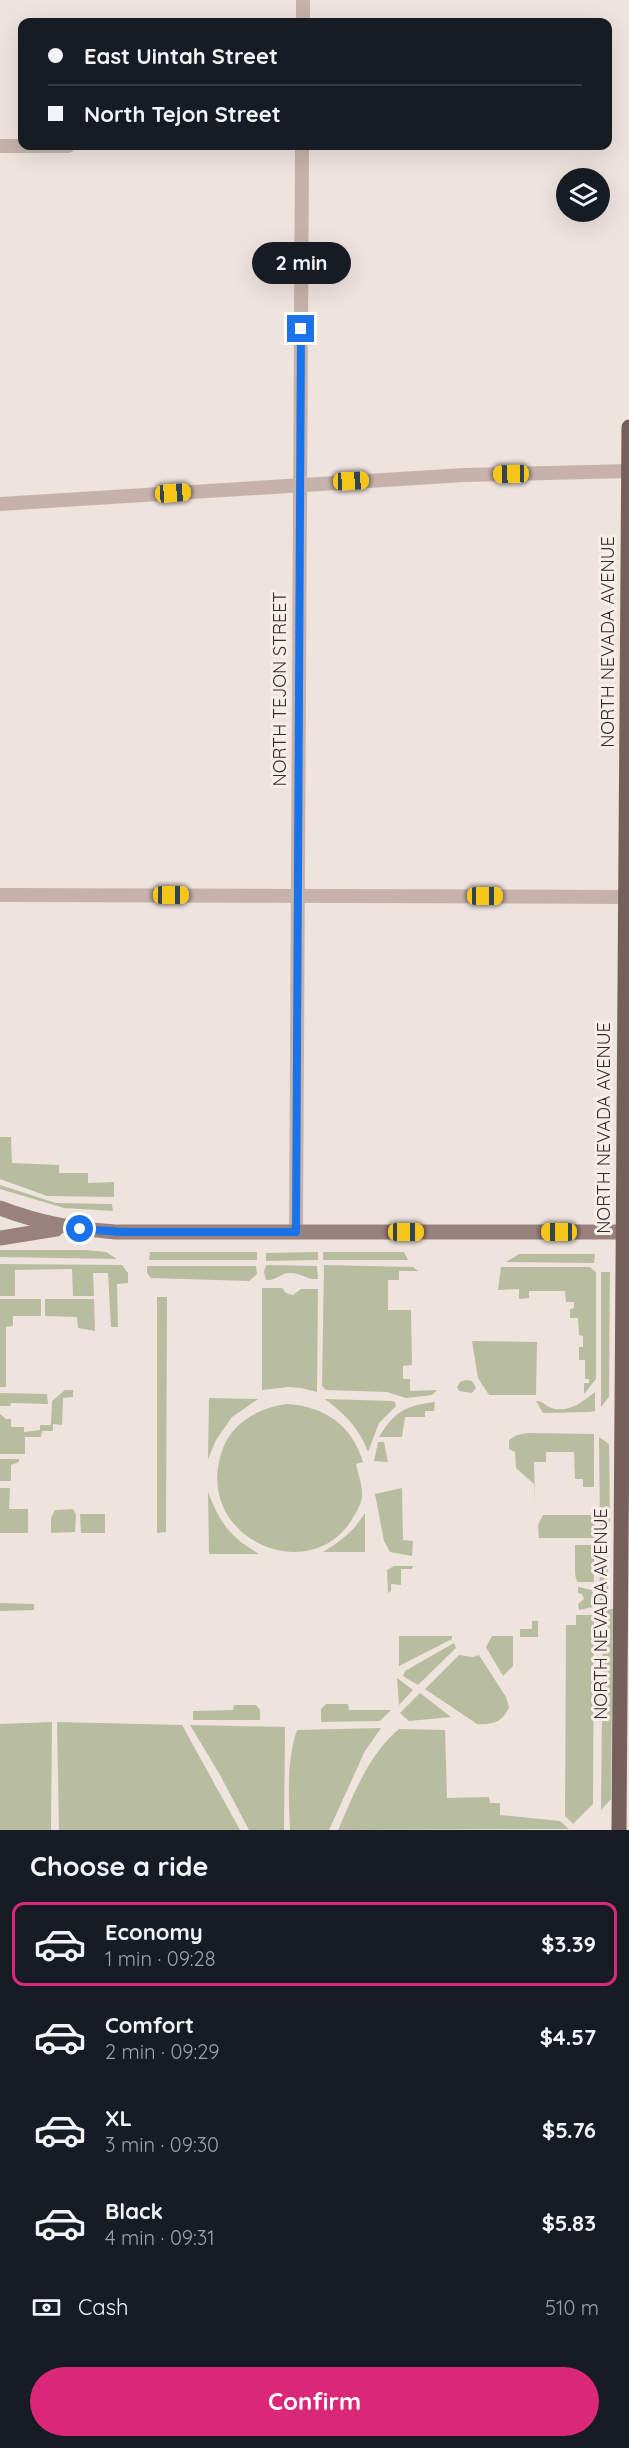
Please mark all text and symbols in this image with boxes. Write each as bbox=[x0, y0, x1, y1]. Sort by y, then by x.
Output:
text: East Uintah Street bbox=[84, 42, 278, 70]
text: North Tejon Street bbox=[84, 100, 281, 128]
map controls bbox=[556, 168, 610, 222]
button: layers bbox=[556, 168, 610, 222]
callout: 2 min bbox=[252, 242, 350, 284]
text: 2 min bbox=[275, 250, 328, 275]
route end bbox=[287, 315, 314, 342]
car bbox=[493, 465, 529, 483]
car bbox=[333, 471, 369, 491]
car bbox=[154, 483, 192, 503]
street label: NORTH NEVADA AVENUE bbox=[596, 536, 619, 748]
street label: NORTH TEJON STREET bbox=[268, 591, 291, 786]
car bbox=[153, 886, 189, 904]
car bbox=[467, 887, 503, 905]
street label: NORTH NEVADA AVENUE bbox=[592, 1022, 615, 1234]
route start bbox=[66, 1215, 93, 1242]
car bbox=[388, 1223, 424, 1241]
car bbox=[541, 1223, 577, 1241]
street label: NORTH NEVADA AVENUE bbox=[589, 1508, 612, 1720]
text: Choose a ride bbox=[30, 1849, 208, 1883]
icon: car bbox=[33, 1917, 87, 1971]
text: Economy bbox=[105, 1918, 203, 1946]
text: $3.39 bbox=[541, 1930, 596, 1958]
text: 1 min · 09:28 bbox=[105, 1946, 215, 1971]
icon: car bbox=[33, 2010, 87, 2064]
text: Comfort bbox=[105, 2011, 194, 2039]
text: $4.57 bbox=[540, 2023, 596, 2051]
text: 2 min · 09:29 bbox=[105, 2039, 219, 2064]
icon: car bbox=[33, 2103, 87, 2157]
text: XL bbox=[105, 2104, 132, 2132]
text: $5.76 bbox=[542, 2116, 596, 2144]
text: 3 min · 09:30 bbox=[105, 2132, 219, 2157]
icon: car bbox=[33, 2196, 87, 2250]
text: Black bbox=[105, 2197, 163, 2225]
text: $5.83 bbox=[542, 2209, 596, 2237]
text: 4 min · 09:31 bbox=[105, 2225, 215, 2250]
icon: cash bbox=[30, 2291, 63, 2324]
text: Cash bbox=[78, 2293, 129, 2321]
text: 510 m bbox=[545, 2295, 599, 2320]
button: Confirm bbox=[30, 2367, 599, 2436]

